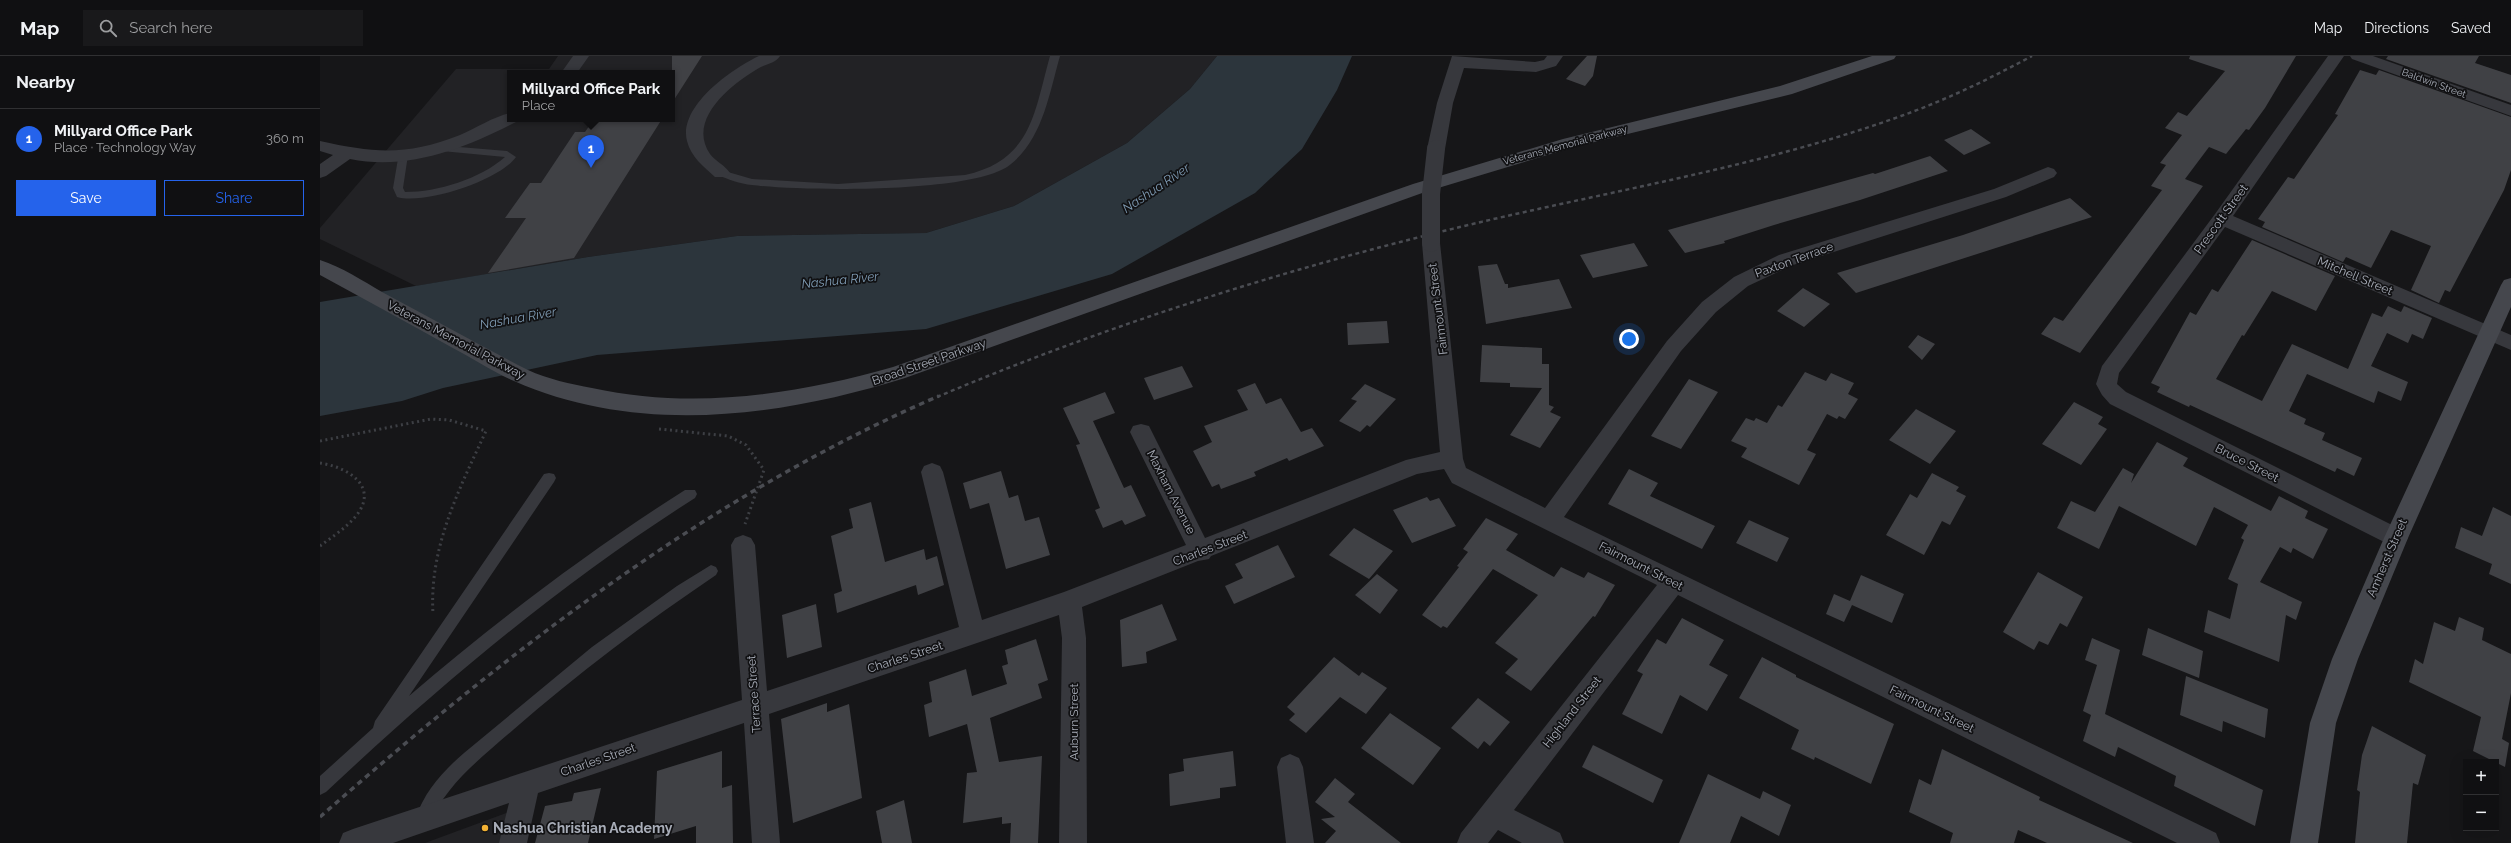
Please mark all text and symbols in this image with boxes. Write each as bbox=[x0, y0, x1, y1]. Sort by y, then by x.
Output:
search box bbox=[83, 10, 363, 46]
text: Map bbox=[20, 17, 59, 39]
icon: search bbox=[97, 17, 119, 39]
text: Search here bbox=[129, 19, 213, 37]
text: Map bbox=[2314, 20, 2342, 36]
text: Directions bbox=[2364, 20, 2429, 36]
text: Saved bbox=[2451, 20, 2491, 36]
street label: Baldwin Street bbox=[2400, 66, 2468, 100]
popup bbox=[507, 70, 675, 122]
text: Nearby bbox=[16, 72, 75, 92]
text: Millyard Office Park bbox=[522, 80, 660, 98]
text: Place bbox=[522, 98, 555, 113]
text: Millyard Office Park bbox=[54, 122, 192, 140]
street label: Veterans Memorial Parkway bbox=[1502, 123, 1629, 167]
text: 1 bbox=[26, 131, 32, 146]
text: 360 m bbox=[266, 131, 304, 146]
pin: 1 bbox=[578, 135, 604, 168]
text: Place · Technology Way bbox=[54, 140, 196, 155]
water label: Nashua River bbox=[1120, 160, 1193, 216]
button: Save bbox=[16, 180, 156, 216]
button: Share bbox=[164, 180, 304, 216]
street label: Prescott Street bbox=[2191, 182, 2251, 256]
street label: Paxton Terrace bbox=[1753, 239, 1835, 281]
street label: Mitchell Street bbox=[2315, 254, 2395, 298]
street label: Fairmount Street bbox=[1425, 262, 1451, 356]
water label: Nashua River bbox=[801, 268, 880, 292]
street label: Veterans Memorial Parkway bbox=[385, 298, 528, 383]
water label: Nashua River bbox=[478, 304, 558, 332]
your location bbox=[1619, 329, 1639, 349]
street label: Broad Street Parkway bbox=[870, 336, 988, 388]
street label: Bruce Street bbox=[2213, 441, 2281, 485]
street label: Maxham Avenue bbox=[1144, 448, 1198, 536]
street label: Amherst Street bbox=[2364, 517, 2410, 599]
street label: Charles Street bbox=[1171, 527, 1249, 569]
street label: Fairmount Street bbox=[1597, 539, 1685, 593]
street label: Charles Street bbox=[866, 638, 944, 676]
street label: Terrace Street bbox=[744, 655, 764, 733]
street label: Highland Street bbox=[1540, 674, 1604, 750]
street label: Fairmount Street bbox=[1887, 682, 1977, 736]
street label: Auburn Street bbox=[1067, 683, 1081, 761]
street label: Charles Street bbox=[559, 741, 637, 779]
map controls bbox=[2463, 759, 2499, 831]
button: + bbox=[2463, 759, 2499, 795]
button: − bbox=[2463, 795, 2499, 831]
place label: Nashua Christian Academy bbox=[493, 820, 673, 836]
marker: Nashua Christian Academy bbox=[480, 823, 490, 833]

